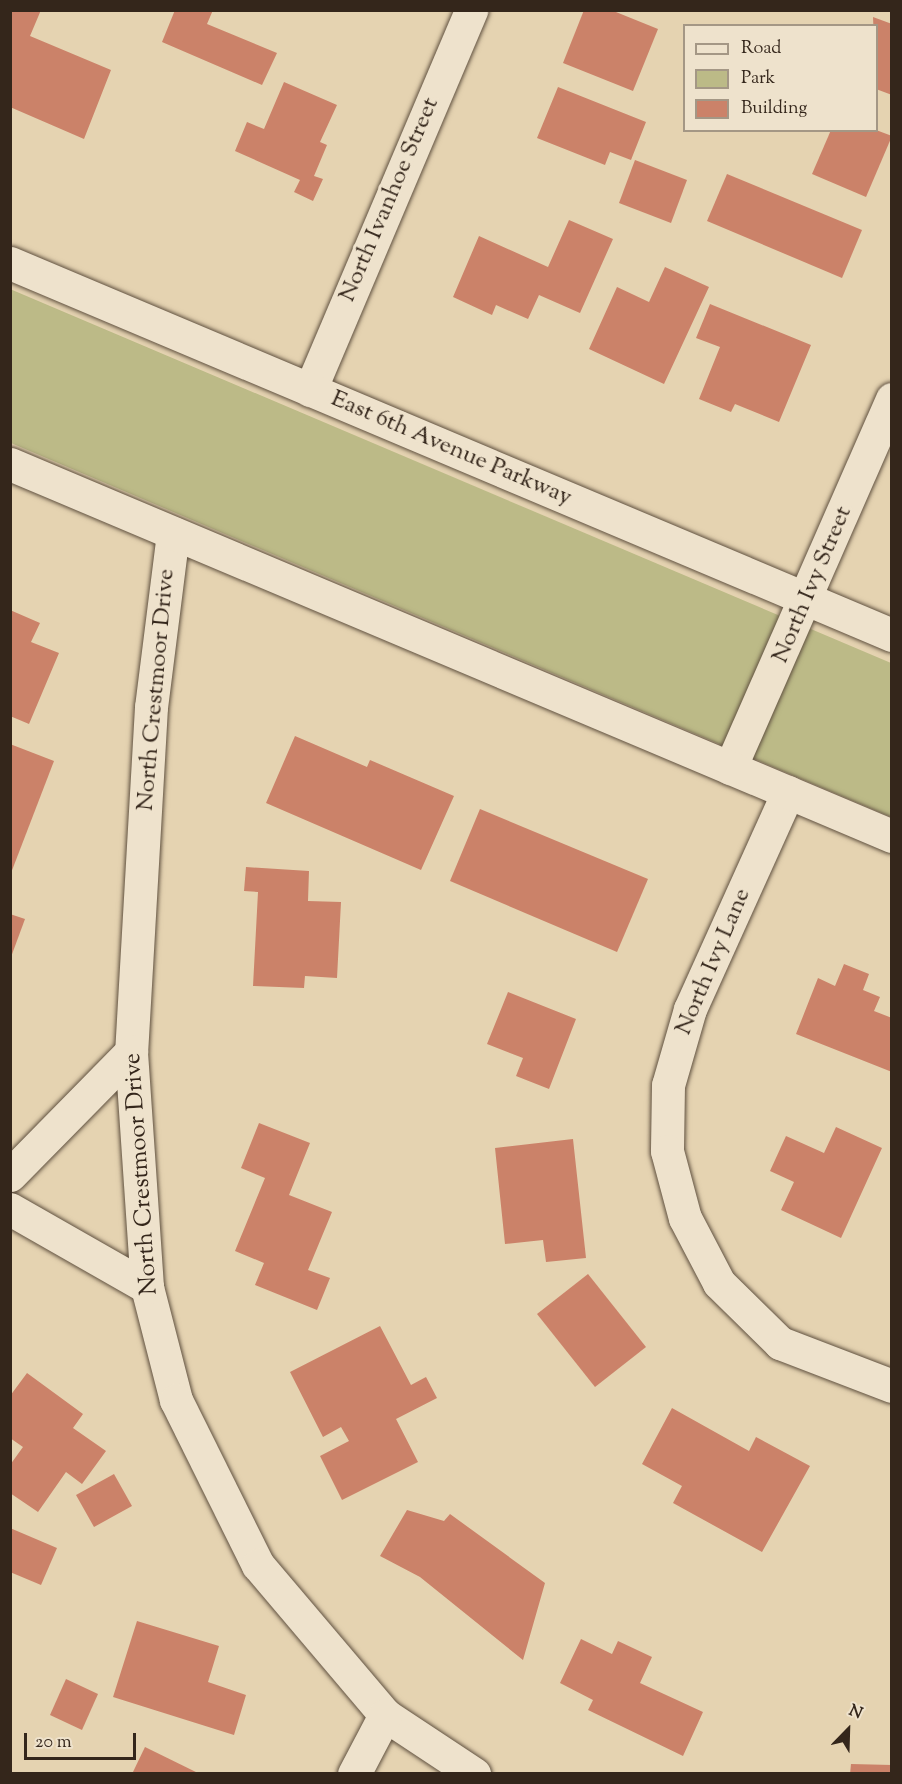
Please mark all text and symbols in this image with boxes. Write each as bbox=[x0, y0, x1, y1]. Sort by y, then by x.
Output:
legend bbox=[683, 24, 878, 132]
text: Road bbox=[741, 36, 781, 62]
text: Park bbox=[741, 66, 775, 92]
street label: North Ivanhoe Street bbox=[334, 93, 446, 307]
text: Building bbox=[741, 96, 807, 122]
street label: East 6th Avenue Parkway bbox=[326, 385, 576, 513]
street label: North Ivy Street bbox=[767, 502, 859, 668]
street label: North Crestmoor Drive bbox=[132, 568, 182, 812]
street label: North Ivy Lane bbox=[670, 884, 758, 1040]
street label: North Crestmoor Drive bbox=[119, 1052, 165, 1296]
north arrow bbox=[818, 1700, 878, 1760]
text: N bbox=[845, 1700, 866, 1726]
scale bar bbox=[27, 1721, 140, 1759]
text: 20 m bbox=[35, 1730, 72, 1756]

